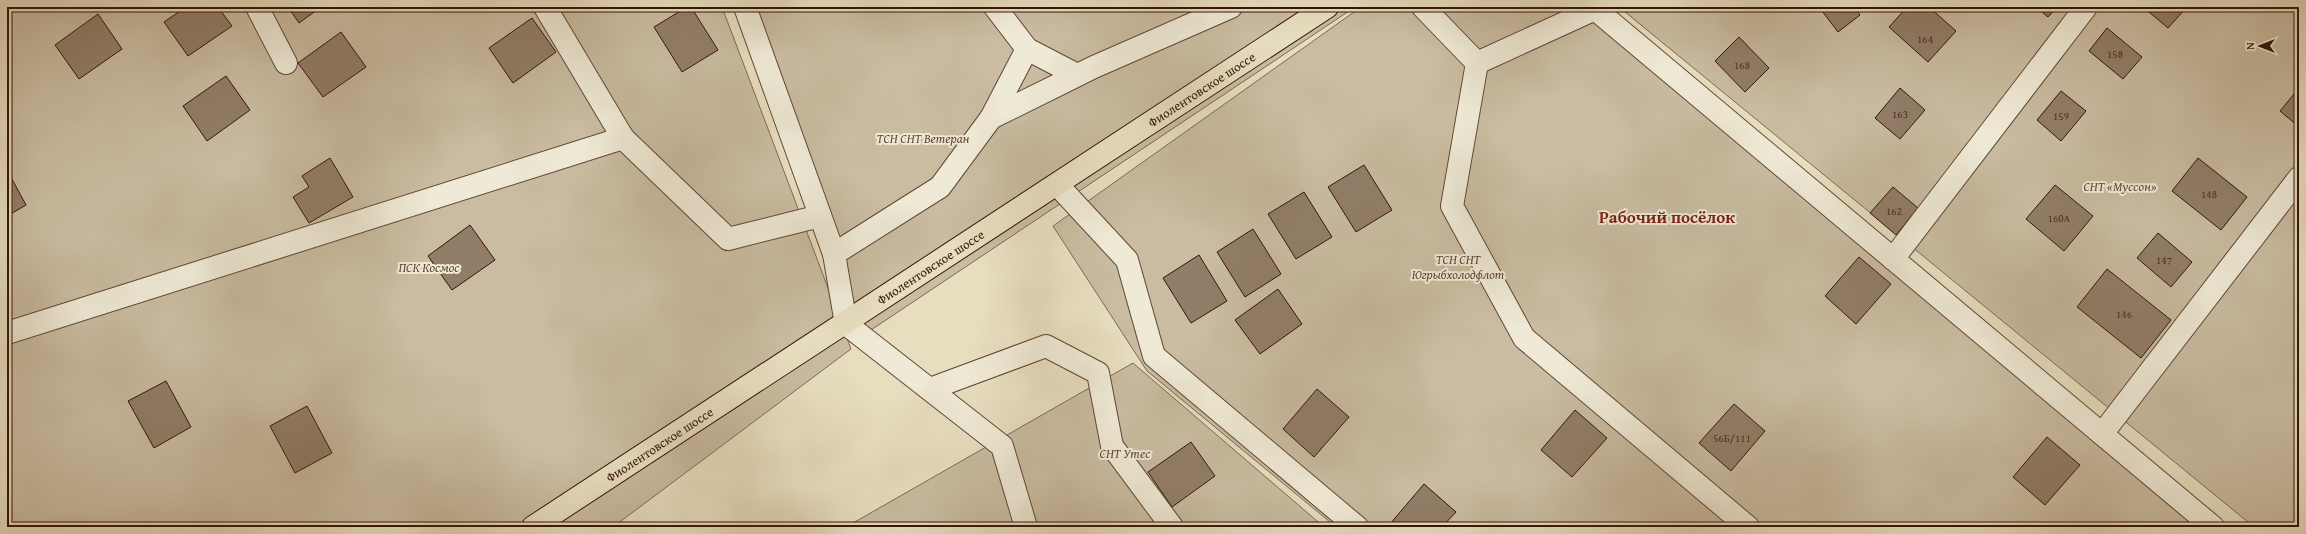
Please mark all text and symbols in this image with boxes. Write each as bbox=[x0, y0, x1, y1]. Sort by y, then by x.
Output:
north arrow bbox=[2240, 26, 2280, 66]
house number: 164 bbox=[1917, 31, 1933, 47]
text: N bbox=[2242, 42, 2258, 50]
house number: 158 bbox=[2107, 46, 2123, 62]
street label: Фиолентовское шоссе bbox=[1144, 47, 1259, 132]
house number: 168 bbox=[1734, 57, 1750, 73]
house number: 163 bbox=[1892, 106, 1908, 122]
house number: 159 bbox=[2053, 108, 2069, 124]
park label: ТСН СНТ Ветеран bbox=[877, 129, 970, 148]
park label: СНТ «Муссон» bbox=[2083, 177, 2157, 196]
house number: 148 bbox=[2201, 186, 2217, 202]
house number: 162 bbox=[1886, 203, 1902, 219]
district label: Рабочий посёлок bbox=[1599, 204, 1735, 229]
house number: 160А bbox=[2048, 210, 2071, 226]
street label: Фиолентовское шоссе bbox=[873, 225, 988, 309]
park label: ТСН СНТ Югрыбхолодфлот bbox=[1412, 250, 1505, 284]
house number: 147 bbox=[2156, 252, 2172, 268]
park label: ПСК Космос bbox=[398, 258, 460, 277]
house number: 146 bbox=[2116, 306, 2132, 322]
street label: Фиолентовское шоссе bbox=[602, 402, 717, 487]
house number: 56Б/111 bbox=[1713, 430, 1751, 446]
park label: СНТ Утес bbox=[1100, 444, 1151, 463]

